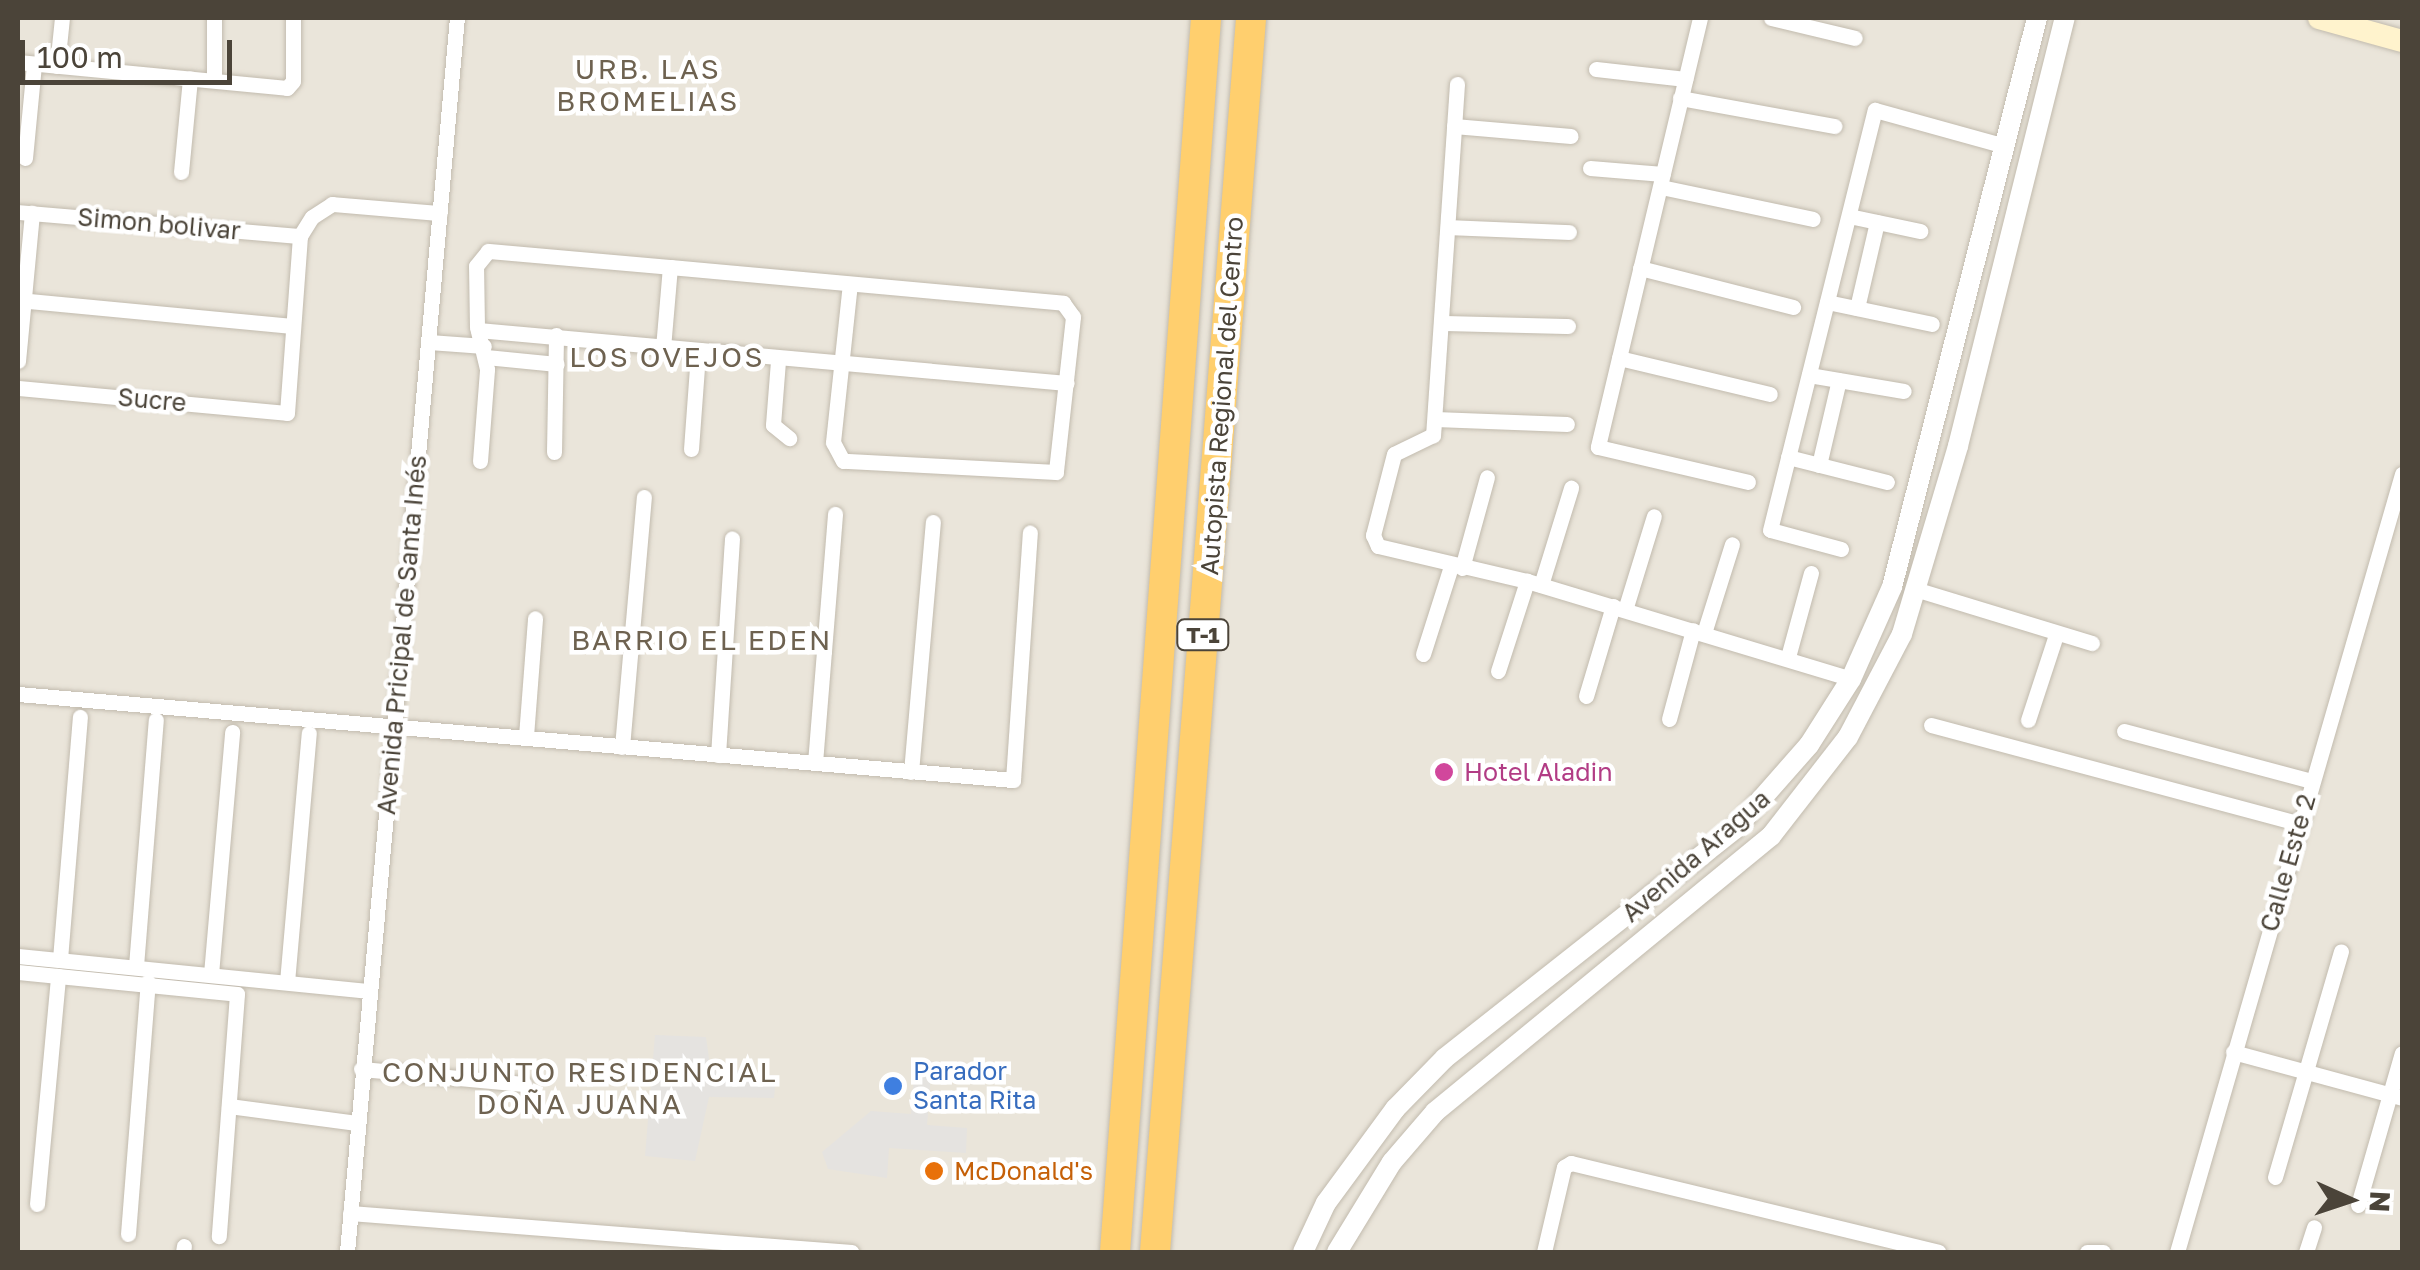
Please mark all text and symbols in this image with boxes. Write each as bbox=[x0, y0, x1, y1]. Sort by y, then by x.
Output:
scale bar bbox=[25, 20, 238, 82]
text: 100 m bbox=[37, 39, 123, 75]
district label: URB. LAS BROMELIAS bbox=[556, 52, 740, 118]
street label: Simon bolivar bbox=[76, 202, 242, 246]
street label: Autopista Regional del Centro bbox=[1195, 216, 1249, 576]
district label: LOS OVEJOS bbox=[569, 340, 765, 374]
street label: Sucre bbox=[116, 382, 188, 418]
street label: Avenida Pricipal de Santa Inés bbox=[371, 454, 433, 816]
road number: T-1 bbox=[1176, 618, 1230, 652]
district label: BARRIO EL EDEN bbox=[571, 623, 833, 657]
place label: Hotel Aladin bbox=[1464, 757, 1613, 787]
marker: Hotel Aladin bbox=[1433, 761, 1455, 783]
street label: Avenida Aragua bbox=[1616, 784, 1776, 928]
street label: Calle Este 2 bbox=[2254, 791, 2322, 935]
district label: CONJUNTO RESIDENCIAL DOÑA JUANA bbox=[382, 1055, 778, 1121]
place label: Parador Santa Rita bbox=[913, 1057, 1036, 1116]
marker: Parador Santa Rita bbox=[882, 1075, 904, 1097]
north arrow bbox=[2300, 1150, 2400, 1250]
place label: McDonald's bbox=[954, 1156, 1093, 1186]
marker: McDonald's bbox=[923, 1160, 945, 1182]
text: N bbox=[2363, 1190, 2397, 1213]

